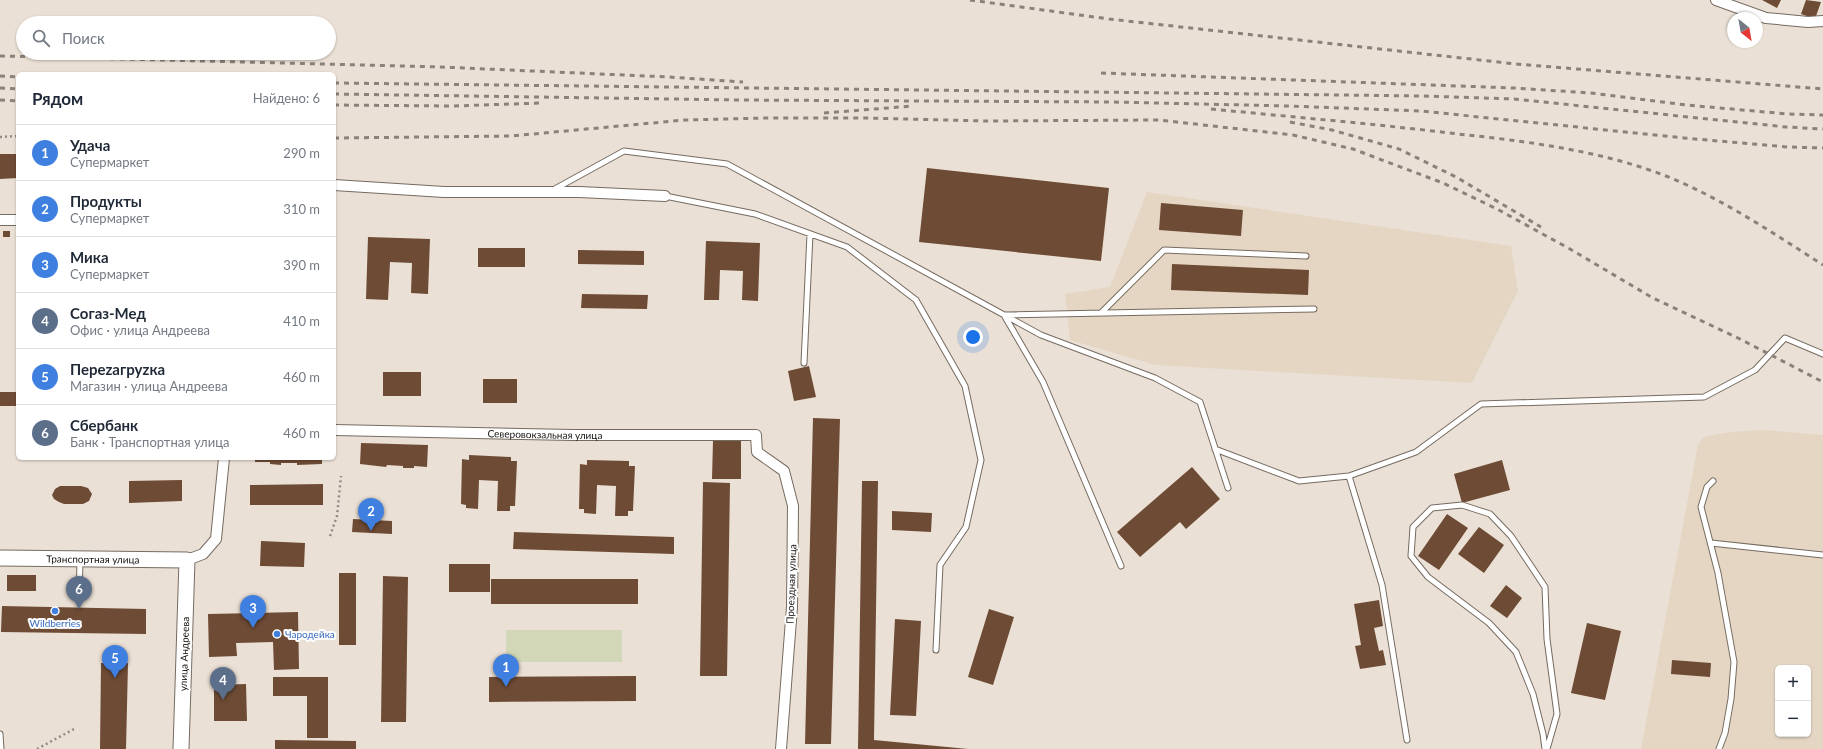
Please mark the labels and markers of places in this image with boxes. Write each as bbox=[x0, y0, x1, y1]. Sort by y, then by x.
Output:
pin: 2 bbox=[358, 498, 384, 531]
pin: 6 bbox=[66, 576, 92, 609]
pin: 3 bbox=[240, 595, 266, 628]
marker: Wildberries bbox=[50, 606, 60, 616]
place label: Wildberries bbox=[30, 617, 80, 629]
place label: Чародейка bbox=[285, 628, 335, 640]
marker: Чародейка bbox=[272, 629, 282, 639]
pin: 5 bbox=[102, 645, 128, 678]
pin: 1 bbox=[493, 654, 519, 687]
pin: 4 bbox=[210, 667, 236, 700]

